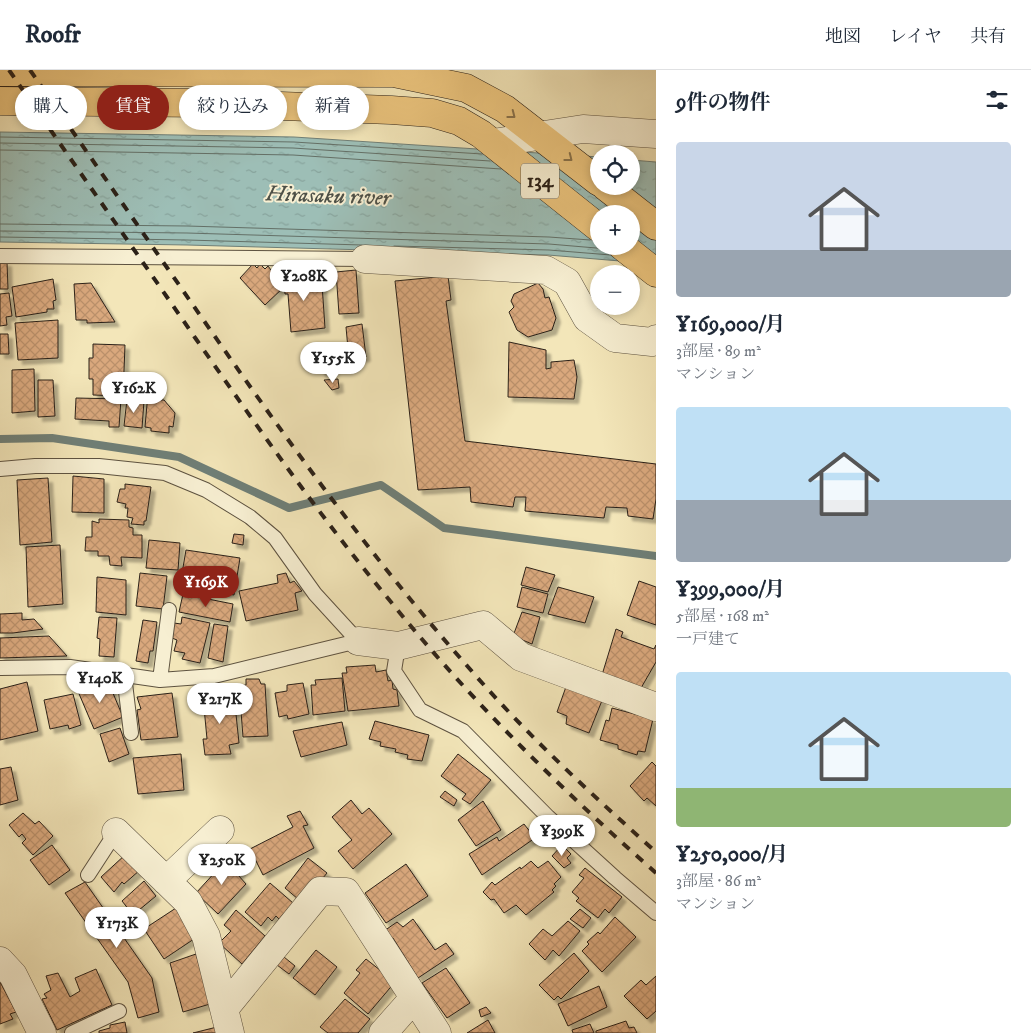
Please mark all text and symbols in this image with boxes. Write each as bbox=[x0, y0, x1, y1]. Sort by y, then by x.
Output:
text: Roofr bbox=[25, 20, 81, 50]
text: 地図 bbox=[825, 26, 861, 48]
text: レイヤ bbox=[889, 26, 942, 48]
text: 共有 bbox=[970, 26, 1006, 48]
chip: 購入 bbox=[15, 85, 87, 130]
chip: 賃貸 bbox=[97, 85, 169, 130]
chip: 絞り込み bbox=[179, 85, 287, 130]
chip: 新着 bbox=[297, 85, 369, 130]
icon: filters bbox=[983, 86, 1011, 114]
text: 9件の物件 bbox=[676, 90, 770, 116]
one-way arrow bbox=[507, 109, 516, 118]
map controls bbox=[590, 145, 640, 315]
button: locate bbox=[590, 145, 640, 195]
one-way arrow bbox=[563, 153, 572, 162]
road number: 134 bbox=[521, 164, 559, 198]
icon: home bbox=[799, 174, 889, 264]
water label: Hirasaku river bbox=[264, 180, 393, 212]
button: + bbox=[590, 205, 640, 255]
pin: ¥208K bbox=[269, 260, 339, 302]
button: − bbox=[590, 265, 640, 315]
text: ¥208K bbox=[281, 266, 327, 286]
text: ¥169,000/月 bbox=[676, 312, 785, 338]
text: 3部屋 · 89 m² bbox=[676, 341, 761, 361]
pin: ¥155K bbox=[298, 342, 368, 384]
text: ¥155K bbox=[311, 348, 355, 368]
text: マンション bbox=[676, 364, 755, 384]
pin: ¥162K bbox=[99, 372, 169, 414]
text: ¥162K bbox=[112, 378, 156, 398]
icon: home bbox=[799, 439, 889, 529]
pin: ¥169K bbox=[171, 566, 241, 608]
text: ¥169K bbox=[184, 572, 228, 592]
text: ¥399,000/月 bbox=[676, 577, 785, 603]
text: 5部屋 · 168 m² bbox=[676, 606, 769, 626]
text: 一戸建て bbox=[676, 629, 740, 649]
pin: ¥140K bbox=[65, 662, 135, 704]
text: ¥140K bbox=[77, 668, 123, 688]
pin: ¥217K bbox=[185, 682, 255, 725]
text: ¥217K bbox=[198, 689, 242, 709]
icon: home bbox=[799, 704, 889, 794]
pin: ¥399K bbox=[527, 814, 597, 857]
text: ¥399K bbox=[540, 821, 584, 841]
text: ¥250,000/月 bbox=[676, 842, 788, 868]
pin: ¥250K bbox=[187, 844, 257, 886]
text: ¥250K bbox=[199, 850, 245, 870]
text: 3部屋 · 86 m² bbox=[676, 871, 761, 891]
text: マンション bbox=[676, 894, 755, 914]
pin: ¥173K bbox=[82, 906, 152, 949]
text: ¥173K bbox=[96, 913, 138, 933]

